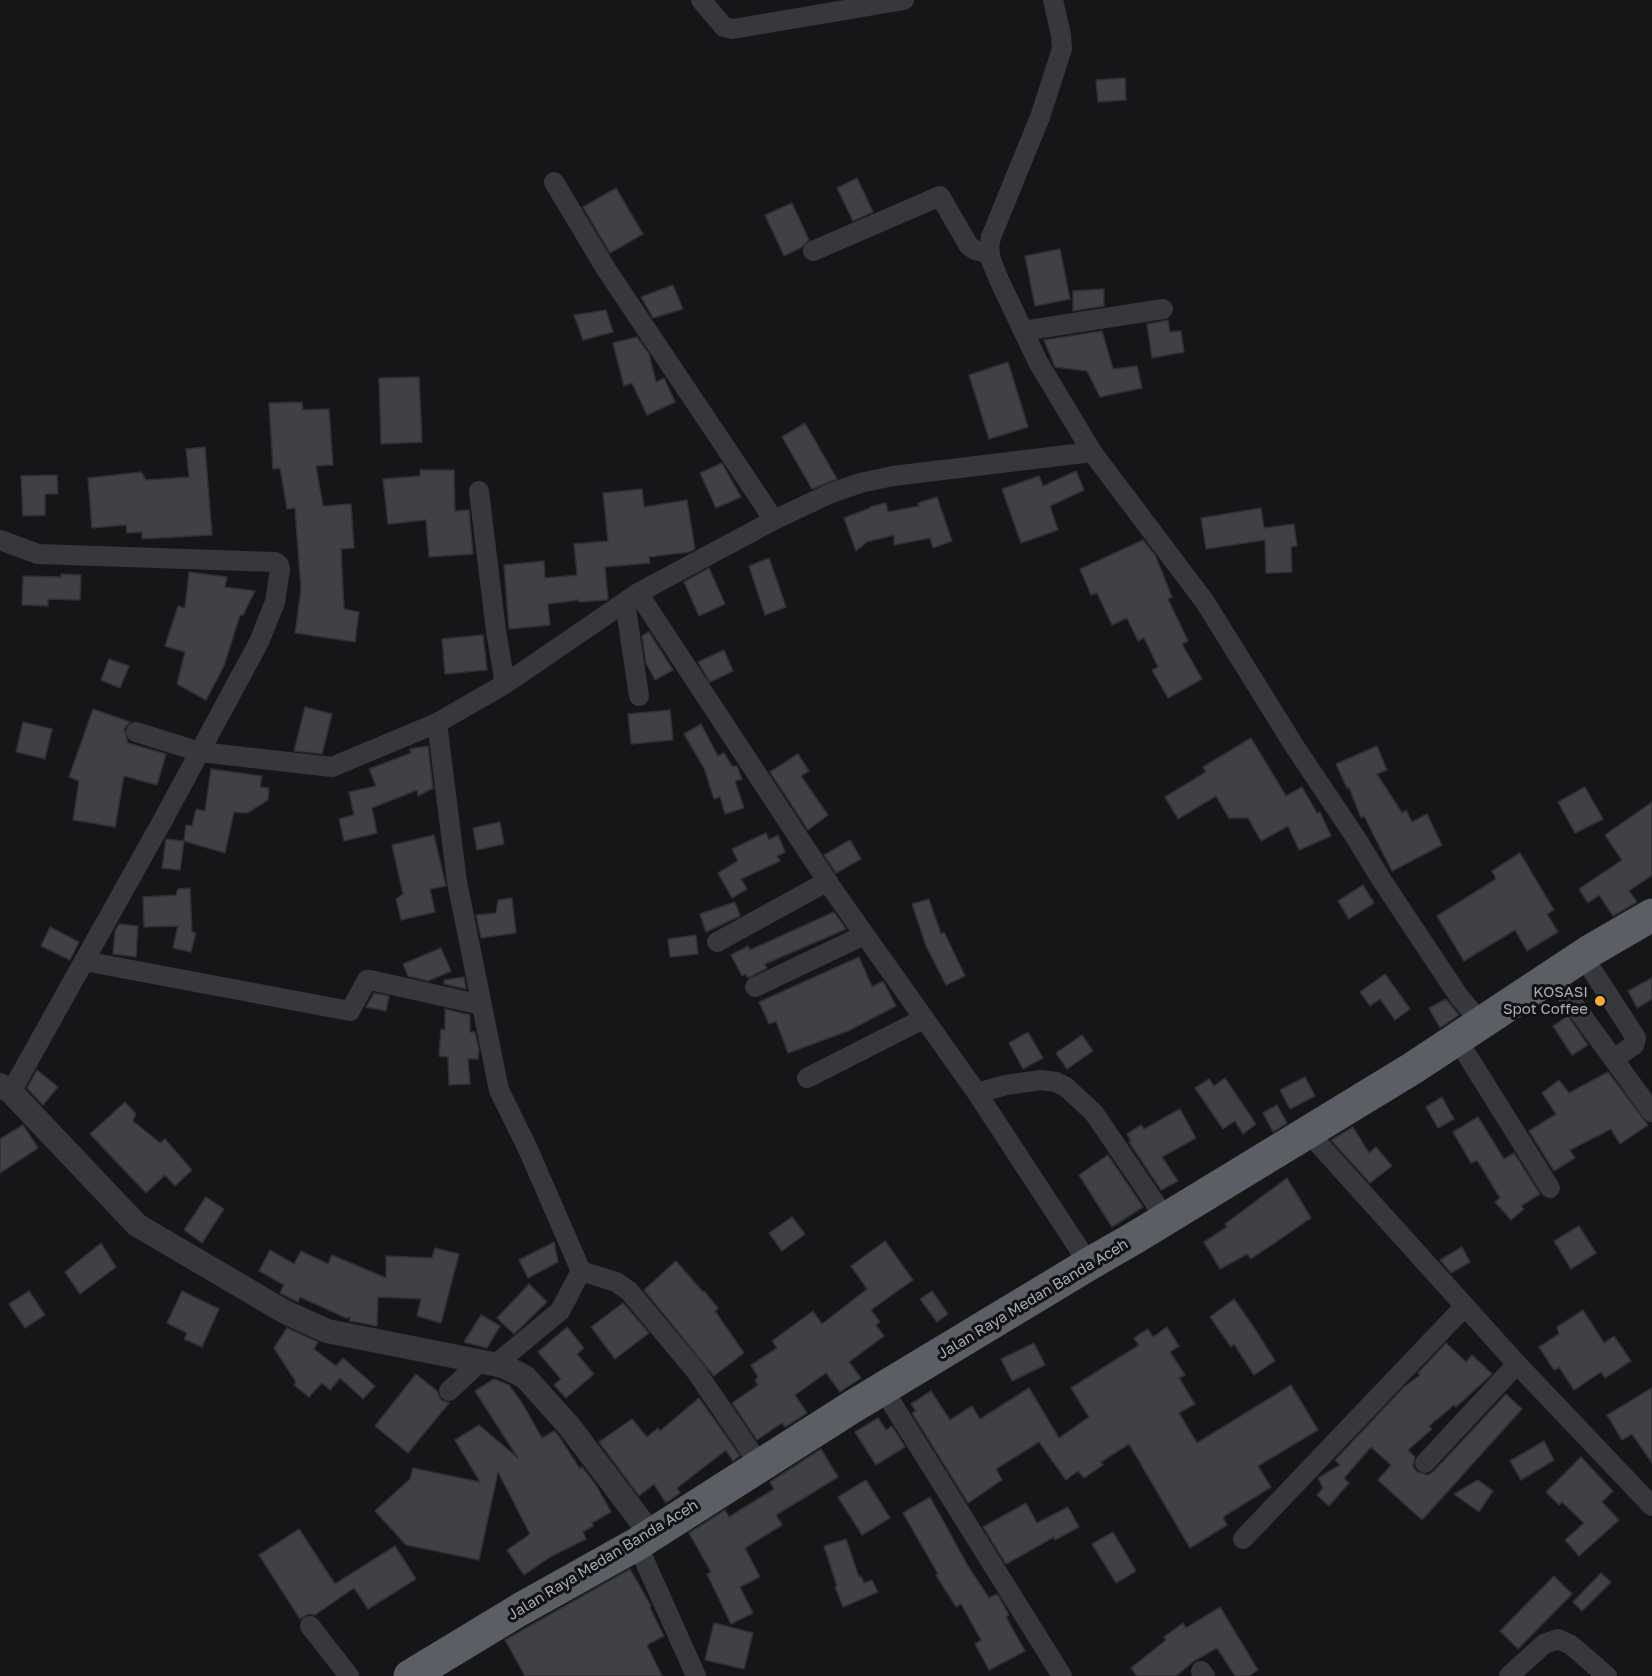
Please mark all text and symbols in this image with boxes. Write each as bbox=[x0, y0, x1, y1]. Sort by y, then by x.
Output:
place label: KOSASI Spot Coffee bbox=[1503, 983, 1588, 1018]
marker: KOSASI Spot Coffee bbox=[1593, 994, 1607, 1008]
street label: Jalan Raya Medan Banda Aceh bbox=[935, 1235, 1131, 1363]
street label: Jalan Raya Medan Banda Aceh bbox=[505, 1496, 701, 1624]

